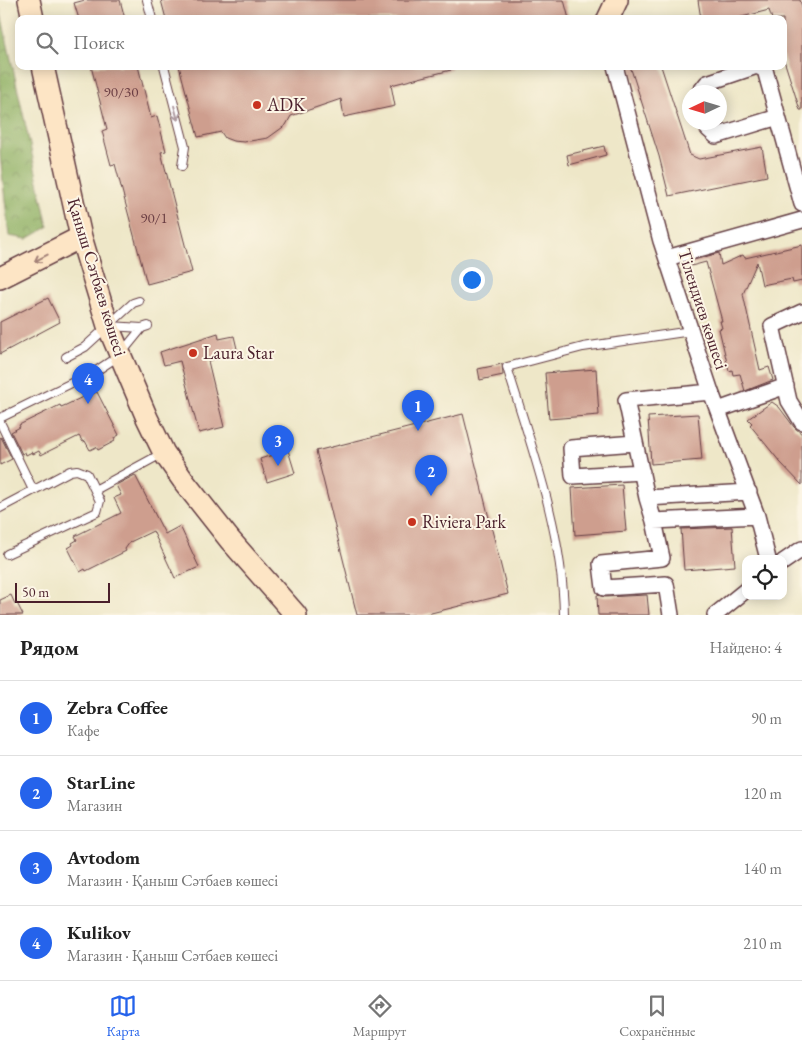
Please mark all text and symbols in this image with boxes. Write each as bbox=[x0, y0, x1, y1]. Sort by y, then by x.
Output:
search box bbox=[15, 15, 787, 70]
icon: search bbox=[33, 29, 61, 57]
text: Поиск bbox=[73, 30, 125, 55]
house number: 90/30 bbox=[104, 82, 138, 101]
north arrow bbox=[682, 85, 727, 130]
place label: ADK bbox=[266, 93, 306, 116]
marker: ADK bbox=[251, 99, 263, 111]
one-way arrow bbox=[172, 105, 181, 121]
street label: Қаныш Сәтбаев көшесі bbox=[62, 195, 133, 360]
house number: 90/1 bbox=[140, 208, 168, 227]
street label: Тілендиев көшесі bbox=[673, 246, 734, 373]
one-way arrow bbox=[33, 253, 48, 263]
your location bbox=[459, 267, 485, 293]
place label: Laura Star bbox=[203, 341, 274, 364]
marker: Laura Star bbox=[187, 347, 199, 359]
pin: 4 bbox=[72, 363, 104, 404]
pin: 1 bbox=[402, 390, 434, 431]
pin: 3 bbox=[262, 425, 294, 466]
pin: 2 bbox=[415, 455, 447, 496]
place label: Riviera Park bbox=[422, 510, 507, 533]
marker: Riviera Park bbox=[406, 516, 418, 528]
map controls bbox=[742, 555, 787, 600]
button: locate bbox=[742, 555, 787, 600]
scale bar bbox=[15, 580, 110, 603]
text: 50 m bbox=[22, 583, 49, 601]
text: Рядом bbox=[20, 634, 79, 661]
text: Найдено: 4 bbox=[710, 637, 782, 658]
text: Zebra Coffee bbox=[67, 695, 168, 720]
text: 1 bbox=[32, 708, 40, 729]
text: 90 m bbox=[751, 708, 782, 729]
text: Кафе bbox=[67, 720, 100, 741]
text: StarLine bbox=[67, 770, 135, 795]
text: 2 bbox=[32, 783, 40, 804]
text: 120 m bbox=[743, 783, 782, 804]
text: Магазин bbox=[67, 795, 122, 816]
text: Avtodom bbox=[67, 845, 140, 870]
text: 3 bbox=[32, 858, 40, 879]
text: 140 m bbox=[743, 858, 782, 879]
text: Магазин · Қаныш Сәтбаев көшесі bbox=[67, 870, 278, 891]
text: Kulikov bbox=[67, 920, 131, 945]
text: 4 bbox=[32, 933, 40, 954]
text: 210 m bbox=[743, 933, 782, 954]
text: Магазин · Қаныш Сәтбаев көшесі bbox=[67, 945, 278, 966]
tab: Карта bbox=[106, 992, 140, 1040]
tab: Маршрут bbox=[353, 992, 406, 1040]
tab: Сохранённые bbox=[619, 992, 696, 1040]

